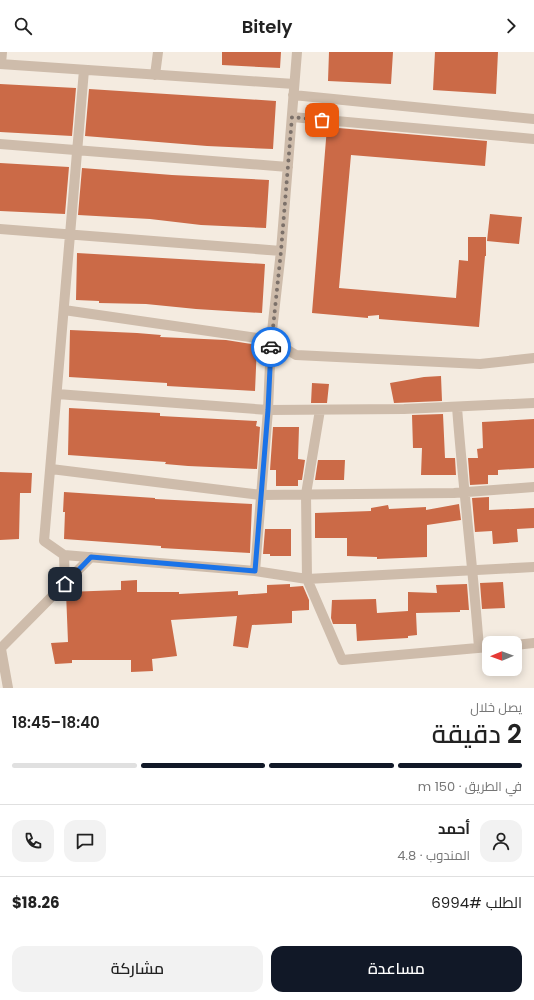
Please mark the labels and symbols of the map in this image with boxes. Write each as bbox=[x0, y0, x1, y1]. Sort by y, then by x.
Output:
pin bbox=[305, 103, 339, 137]
courier bbox=[251, 327, 291, 367]
pin bbox=[48, 567, 82, 601]
north arrow bbox=[482, 636, 522, 676]

